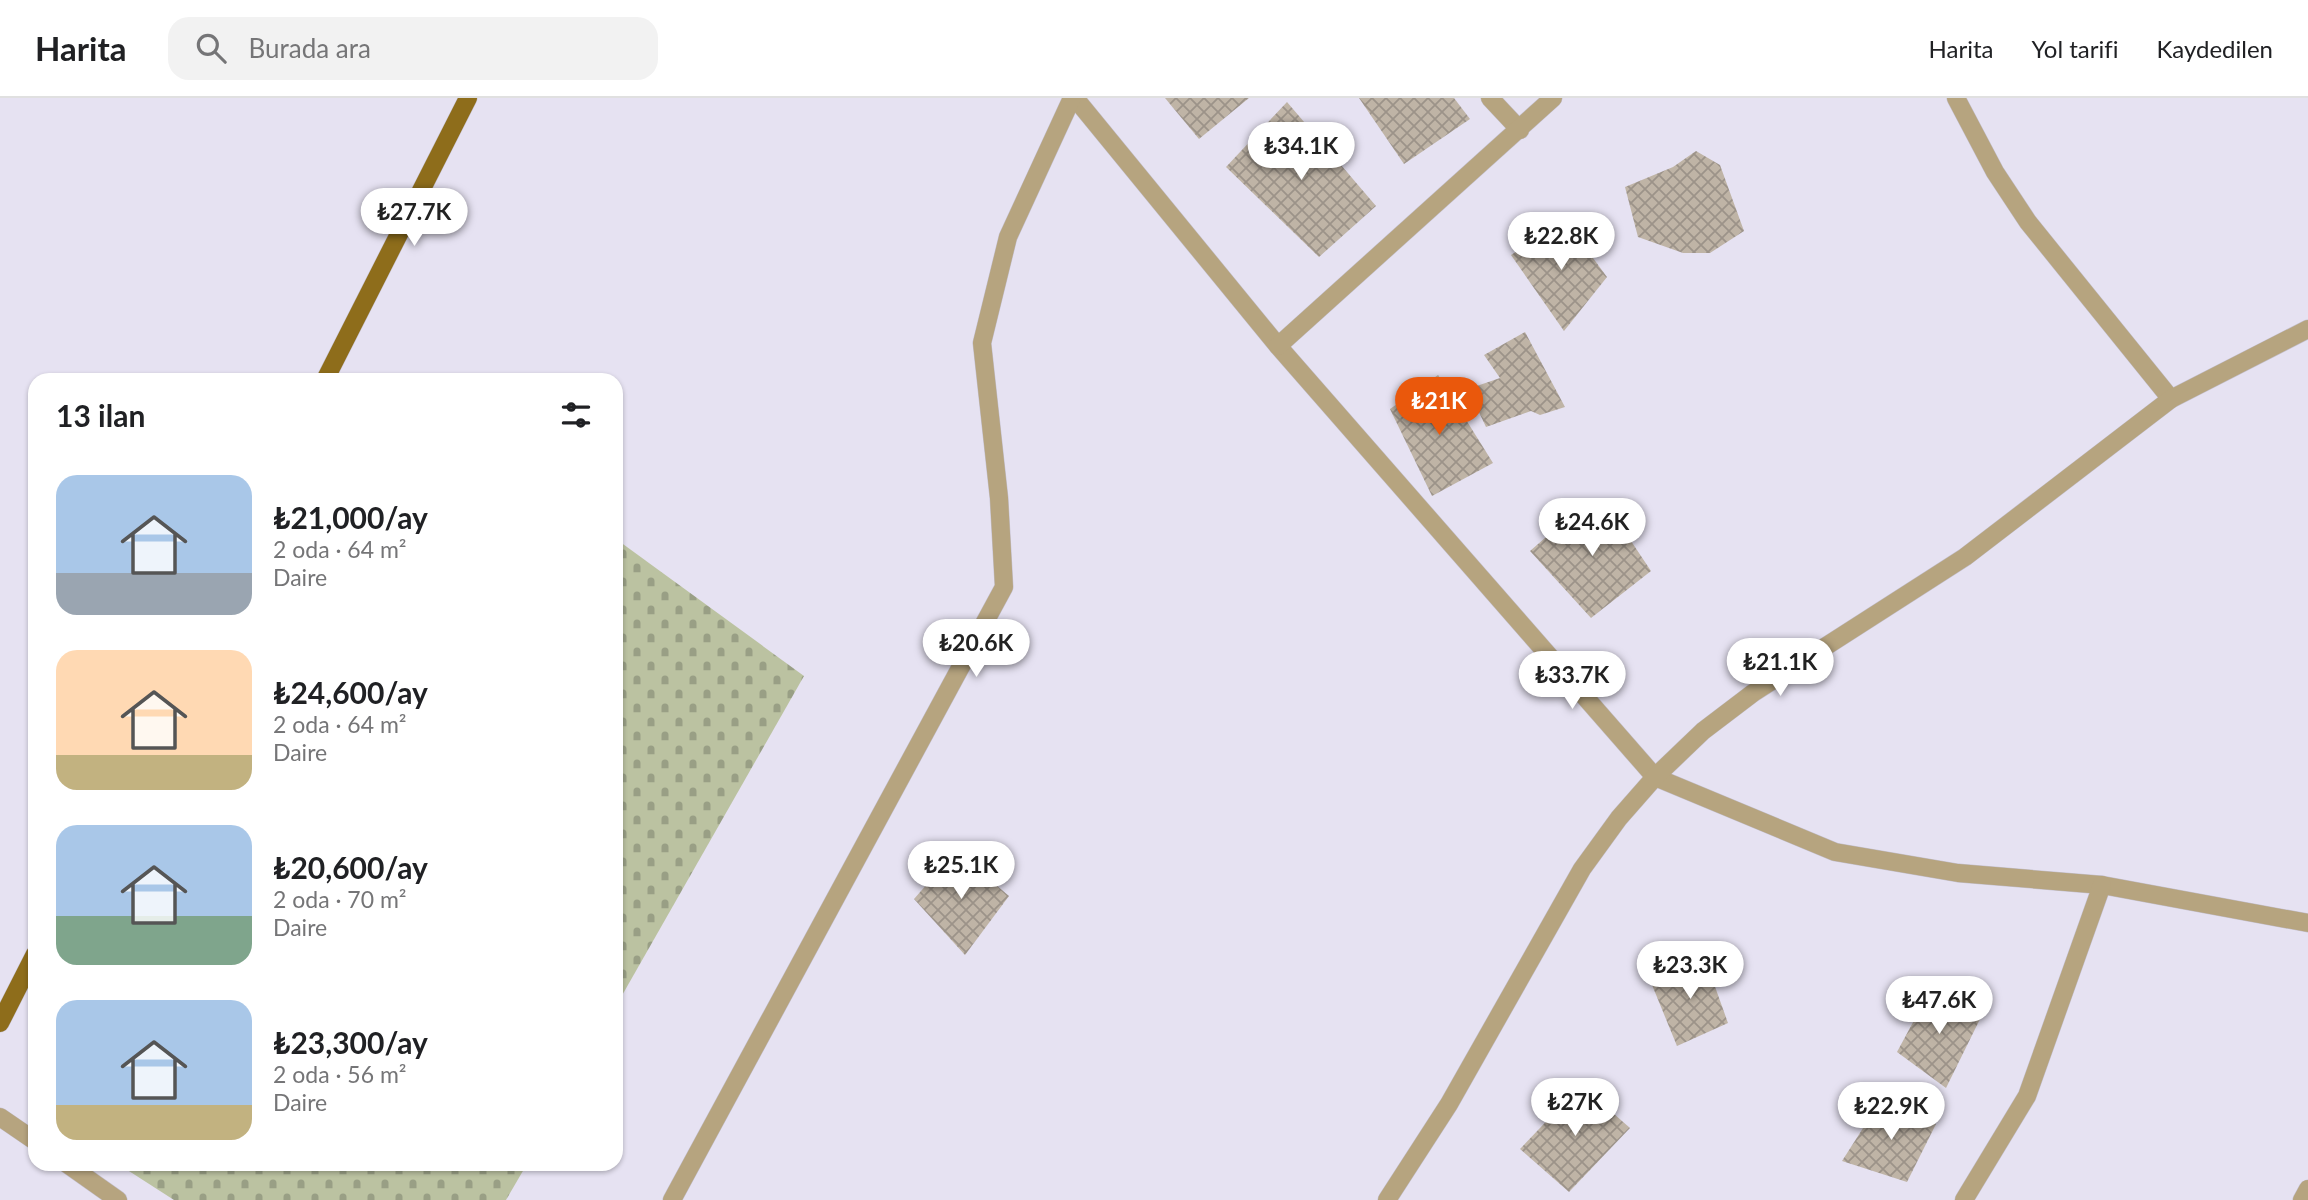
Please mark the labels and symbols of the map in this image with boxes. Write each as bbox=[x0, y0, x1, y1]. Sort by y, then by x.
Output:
pin: ₺34.1K bbox=[1244, 122, 1358, 182]
pin: ₺27.7K bbox=[357, 188, 471, 248]
pin: ₺22.8K bbox=[1504, 212, 1618, 272]
pin: ₺21K bbox=[1398, 378, 1480, 437]
pin: ₺24.6K bbox=[1535, 498, 1649, 558]
pin: ₺20.6K bbox=[919, 620, 1033, 679]
pin: ₺21.1K bbox=[1723, 638, 1837, 698]
pin: ₺33.7K bbox=[1515, 652, 1629, 711]
pin: ₺25.1K bbox=[904, 842, 1018, 901]
pin: ₺23.3K bbox=[1633, 942, 1747, 1001]
pin: ₺47.6K bbox=[1882, 976, 1996, 1036]
pin: ₺27K bbox=[1534, 1079, 1616, 1138]
pin: ₺22.9K bbox=[1834, 1082, 1948, 1142]

